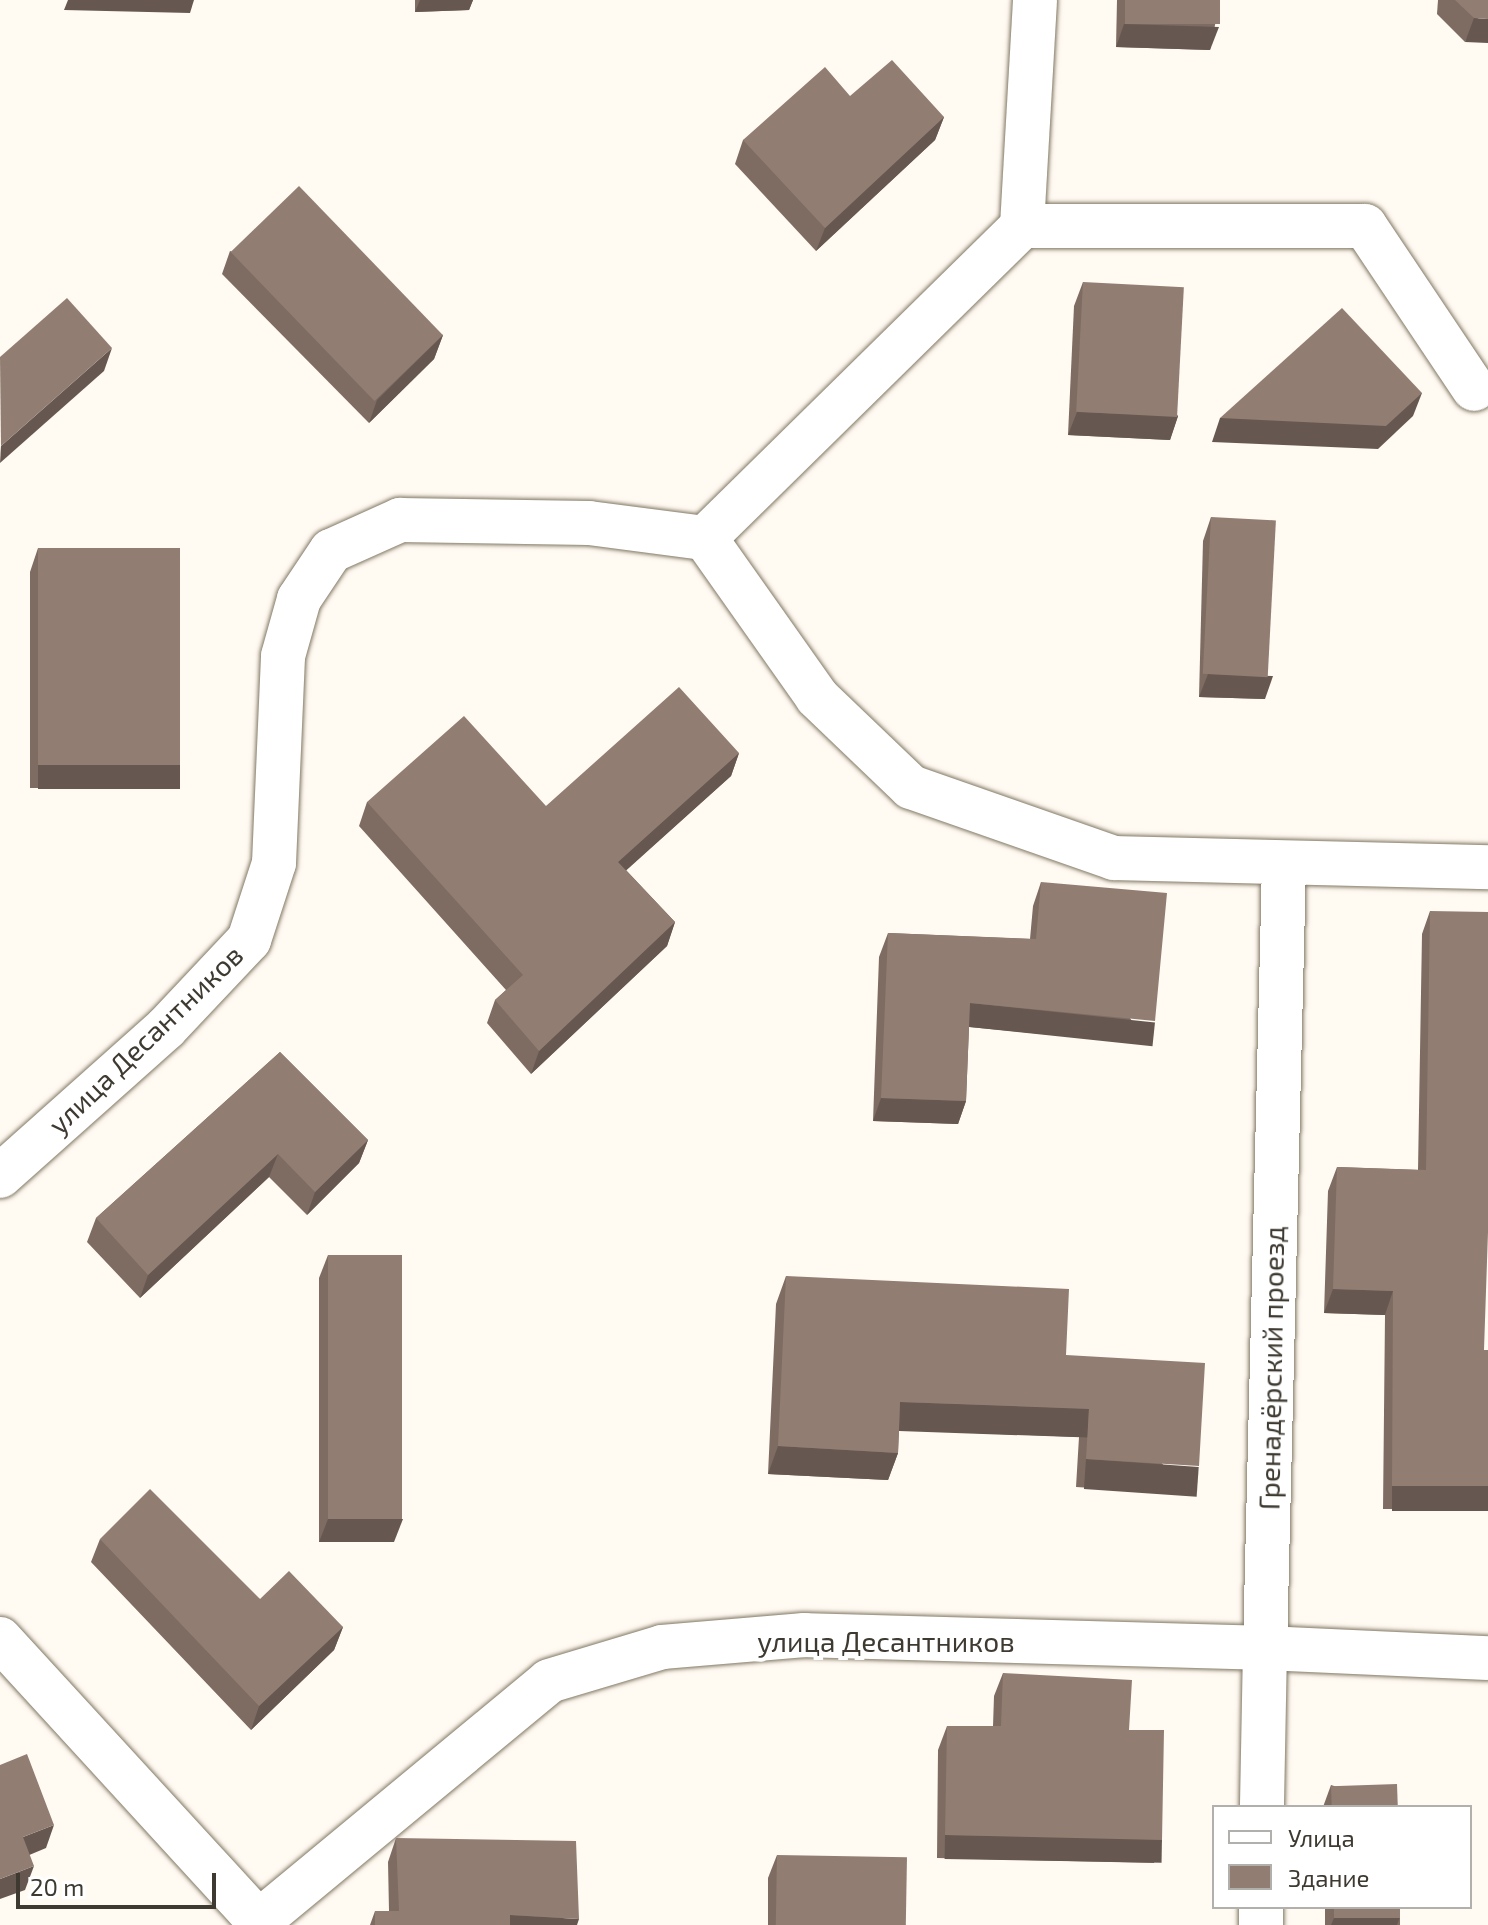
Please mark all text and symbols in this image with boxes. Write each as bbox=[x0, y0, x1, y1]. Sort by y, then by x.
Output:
street label: улица Десантников bbox=[41, 938, 249, 1140]
street label: Гренадёрский проезд bbox=[1252, 1226, 1290, 1510]
street label: улица Десантников bbox=[757, 1624, 1015, 1658]
legend bbox=[1212, 1805, 1472, 1909]
text: Улица bbox=[1288, 1823, 1355, 1852]
scale bar bbox=[20, 1857, 220, 1907]
text: Здание bbox=[1288, 1863, 1370, 1892]
text: 20 m bbox=[30, 1872, 84, 1901]

